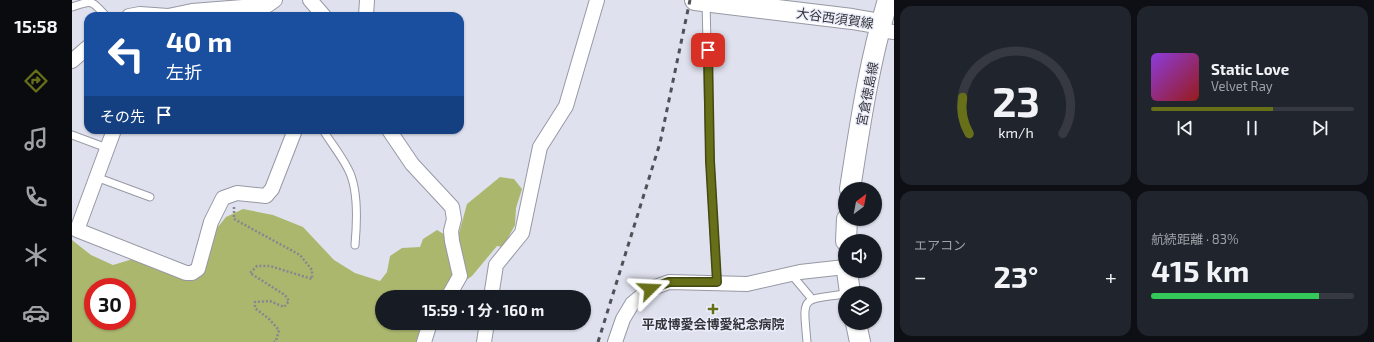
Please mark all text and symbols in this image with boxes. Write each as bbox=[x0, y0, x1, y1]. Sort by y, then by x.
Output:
street label: 大谷西須賀線 bbox=[795, 5, 875, 31]
text: 15:58 bbox=[14, 15, 58, 37]
text: 40 m bbox=[166, 24, 232, 58]
icon: left bbox=[100, 28, 152, 80]
pin bbox=[691, 33, 725, 67]
icon: arrive bbox=[697, 39, 719, 61]
text: Static Love bbox=[1211, 60, 1289, 78]
text: 左折 bbox=[166, 61, 202, 83]
street label: 宮倉徳島線 bbox=[853, 61, 881, 127]
icon: directions bbox=[22, 67, 50, 95]
text: 23 bbox=[992, 74, 1039, 124]
text: Velvet Ray bbox=[1211, 78, 1273, 94]
icon: arrive bbox=[153, 104, 175, 126]
text: その先 bbox=[100, 107, 145, 125]
icon: previous bbox=[1174, 117, 1196, 139]
icon: pause bbox=[1241, 117, 1263, 139]
icon: next bbox=[1309, 117, 1331, 139]
text: km/h bbox=[998, 123, 1033, 140]
icon: music bbox=[22, 125, 50, 153]
north arrow bbox=[838, 182, 882, 226]
map controls bbox=[838, 182, 882, 330]
icon: phone bbox=[22, 183, 50, 211]
text: 航続距離 · 83% bbox=[1151, 231, 1239, 247]
button: sound bbox=[838, 234, 882, 278]
text: エアコン bbox=[914, 237, 966, 253]
icon: climate bbox=[22, 241, 50, 269]
text: 415 km bbox=[1151, 252, 1249, 288]
text: 23° bbox=[993, 258, 1038, 294]
text: − bbox=[914, 263, 927, 289]
text: + bbox=[1105, 263, 1117, 289]
position arrow bbox=[629, 268, 671, 310]
speed limit sign: 30 bbox=[84, 278, 136, 330]
button: layers bbox=[838, 286, 882, 330]
icon: car bbox=[22, 299, 50, 327]
text: 15:59 · 1 分 · 160 m bbox=[422, 301, 544, 319]
marker: 平成博愛会博愛紀念病院 bbox=[707, 303, 719, 315]
place label: 平成博愛会博愛紀念病院 bbox=[641, 316, 785, 332]

